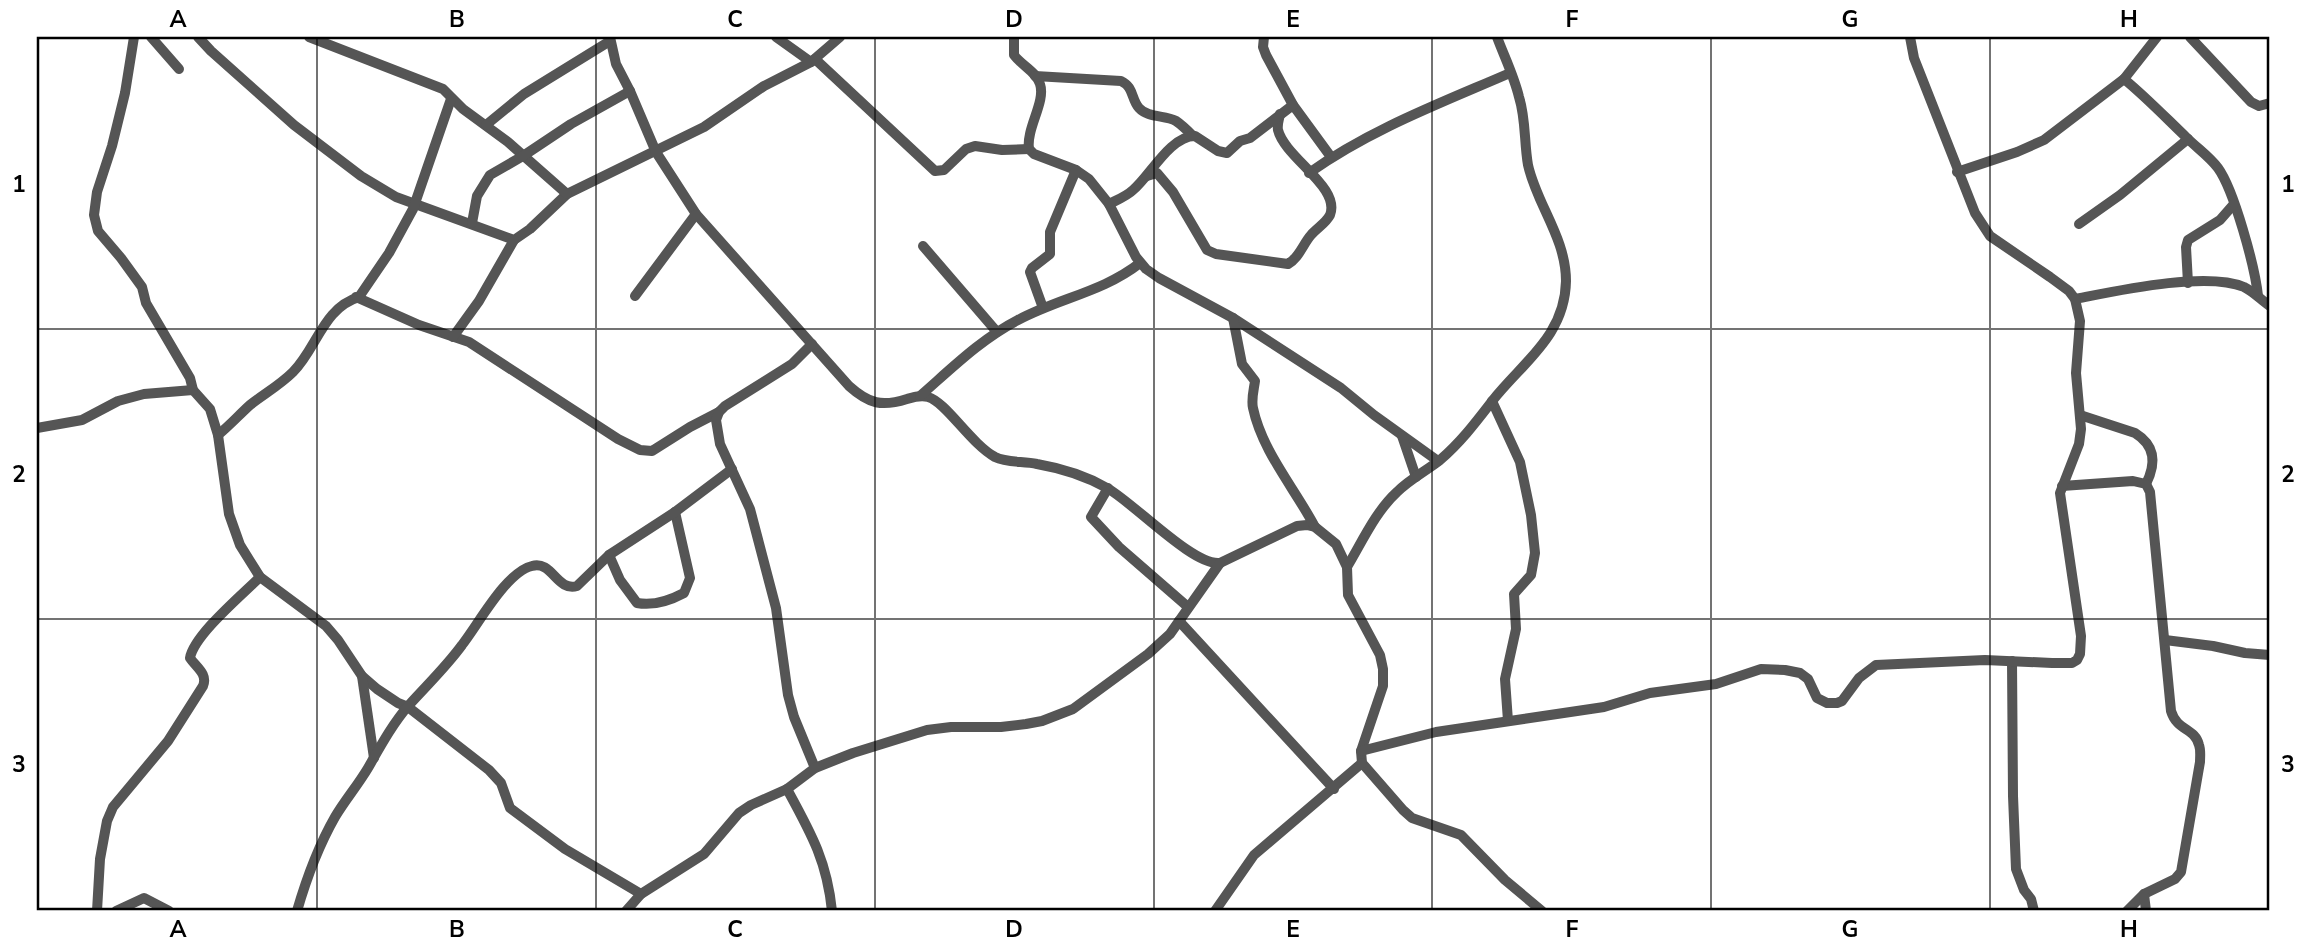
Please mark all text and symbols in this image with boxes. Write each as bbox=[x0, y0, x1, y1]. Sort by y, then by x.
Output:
text: A bbox=[169, 4, 187, 35]
text: B bbox=[449, 4, 465, 35]
text: C bbox=[727, 4, 743, 35]
text: D bbox=[1005, 4, 1023, 35]
text: E bbox=[1286, 4, 1300, 35]
text: F bbox=[1566, 4, 1579, 35]
text: G bbox=[1842, 4, 1858, 35]
text: H bbox=[2120, 4, 2138, 35]
text: 1 bbox=[12, 169, 26, 200]
text: 1 bbox=[2281, 169, 2295, 200]
text: 2 bbox=[12, 459, 26, 490]
text: 2 bbox=[2281, 459, 2295, 490]
text: 3 bbox=[12, 749, 26, 780]
text: 3 bbox=[2281, 749, 2295, 780]
text: A bbox=[169, 914, 187, 945]
text: B bbox=[449, 914, 465, 945]
text: C bbox=[727, 914, 743, 945]
text: D bbox=[1005, 914, 1023, 945]
text: E bbox=[1286, 914, 1300, 945]
text: F bbox=[1566, 914, 1579, 945]
text: G bbox=[1842, 914, 1858, 945]
text: H bbox=[2120, 914, 2138, 945]

